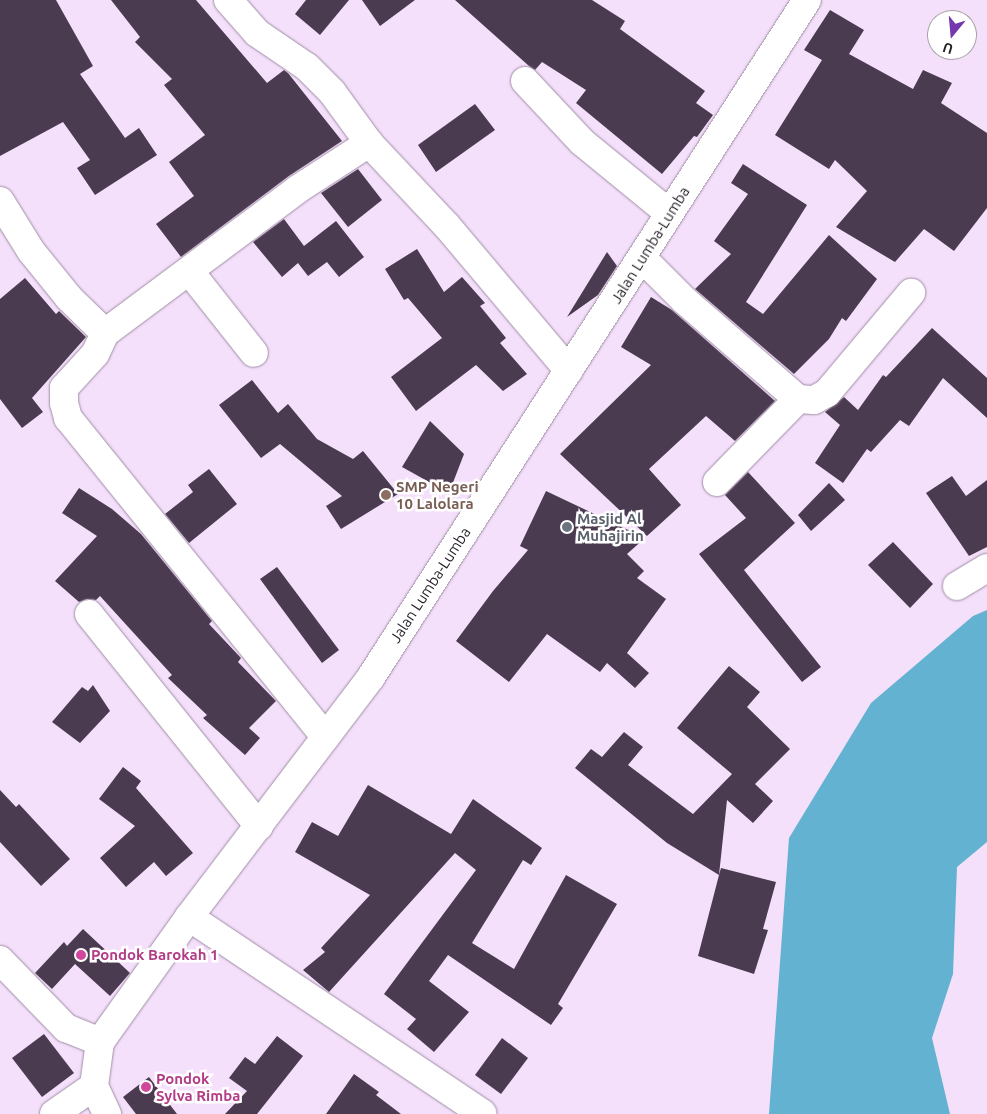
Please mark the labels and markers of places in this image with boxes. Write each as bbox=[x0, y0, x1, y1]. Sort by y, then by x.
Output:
place label: SMP Negeri 10 Lalolara bbox=[396, 477, 479, 512]
marker: SMP Negeri 10 Lalolara bbox=[380, 489, 392, 501]
place label: Masjid Al Muhajirin bbox=[577, 509, 644, 544]
marker: Masjid Al Muhajirin bbox=[561, 521, 573, 533]
place label: Pondok Barokah 1 bbox=[91, 946, 218, 964]
marker: Pondok Barokah 1 bbox=[75, 949, 87, 961]
place label: Pondok Sylva Rimba bbox=[156, 1069, 240, 1104]
marker: Pondok Sylva Rimba bbox=[140, 1081, 152, 1093]

